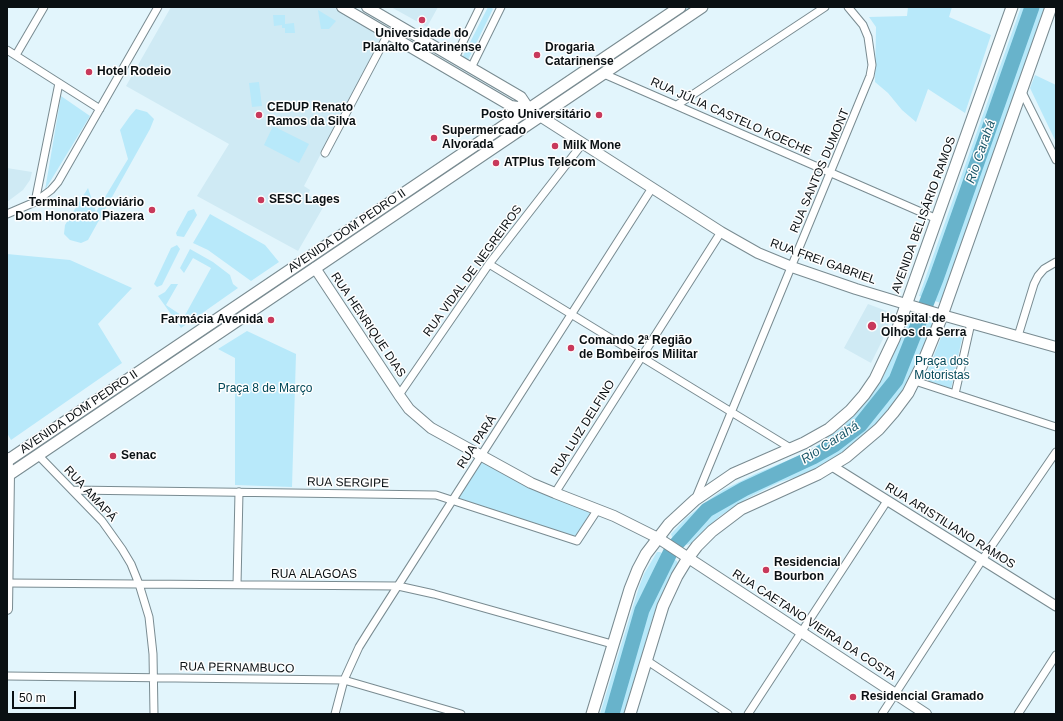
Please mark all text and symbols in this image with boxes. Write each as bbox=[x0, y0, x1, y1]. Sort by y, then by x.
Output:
marker: Universidade do Planalto Catarinense bbox=[417, 15, 427, 25]
place label: Universidade do Planalto Catarinense bbox=[363, 27, 481, 55]
place label: Drogaria Catarinense bbox=[545, 41, 614, 69]
marker: Drogaria Catarinense bbox=[532, 50, 542, 60]
place label: Hotel Rodeio bbox=[97, 65, 171, 79]
marker: Hotel Rodeio bbox=[84, 67, 94, 77]
street label: RUA JÚLIA CASTELO KOECHE bbox=[648, 75, 814, 159]
place label: CEDUP Renato Ramos da Silva bbox=[267, 101, 356, 129]
street label: RUA SANTOS DUMONT bbox=[787, 107, 853, 235]
place label: Posto Universitário bbox=[481, 108, 591, 122]
marker: CEDUP Renato Ramos da Silva bbox=[254, 110, 264, 120]
marker: Posto Universitário bbox=[594, 110, 604, 120]
water label: Rio Carahá bbox=[963, 118, 999, 186]
place label: Supermercado Alvorada bbox=[442, 124, 526, 152]
marker: Supermercado Alvorada bbox=[429, 133, 439, 143]
street label: AVENIDA BELISÁRIO RAMOS bbox=[889, 135, 959, 295]
place label: Milk Mone bbox=[563, 139, 621, 153]
marker: Milk Mone bbox=[550, 141, 560, 151]
place label: ATPlus Telecom bbox=[504, 156, 596, 170]
marker: ATPlus Telecom bbox=[491, 158, 501, 168]
street label: AVENIDA DOM PEDRO II bbox=[285, 186, 409, 276]
place label: SESC Lages bbox=[269, 193, 340, 207]
marker: SESC Lages bbox=[256, 195, 266, 205]
place label: Terminal Rodoviário Dom Honorato Piazera bbox=[15, 196, 144, 224]
street label: RUA VIDAL DE NEGREIROS bbox=[421, 203, 525, 339]
marker: Terminal Rodoviário Dom Honorato Piazera bbox=[147, 205, 157, 215]
street label: RUA FREI GABRIEL bbox=[768, 236, 878, 288]
street label: RUA HENRIQUE DIAS bbox=[328, 270, 408, 380]
place label: Hospital de Olhos da Serra bbox=[881, 312, 966, 340]
place label: Farmácia Avenida bbox=[161, 313, 263, 327]
marker: Farmácia Avenida bbox=[266, 315, 276, 325]
marker: Hospital de Olhos da Serra bbox=[866, 320, 878, 332]
place label: Comando 2ª Região de Bombeiros Militar bbox=[579, 334, 698, 362]
marker: Comando 2ª Região de Bombeiros Militar bbox=[566, 343, 576, 353]
park label: Praça dos Motoristas bbox=[914, 355, 970, 383]
street label: AVENIDA DOM PEDRO II bbox=[17, 367, 141, 457]
street label: RUA LUIZ DELFINO bbox=[548, 378, 618, 478]
park label: Praça 8 de Março bbox=[218, 382, 312, 396]
street label: RUA PARÁ bbox=[454, 413, 500, 471]
water label: Rio Carahá bbox=[798, 419, 862, 467]
place label: Senac bbox=[121, 449, 156, 463]
marker: Senac bbox=[108, 451, 118, 461]
street label: RUA AMAPÁ bbox=[61, 463, 119, 525]
street label: RUA SERGIPE bbox=[307, 475, 389, 491]
street label: RUA ARISTILIANO RAMOS bbox=[882, 480, 1018, 572]
place label: Residencial Bourbon bbox=[774, 556, 841, 584]
marker: Residencial Bourbon bbox=[761, 565, 771, 575]
street label: RUA CAETANO VIEIRA DA COSTA bbox=[729, 567, 899, 683]
street label: RUA ALAGOAS bbox=[271, 568, 357, 582]
street label: RUA PERNAMBUCO bbox=[180, 660, 294, 676]
scale bar bbox=[14, 683, 78, 709]
place label: Residencial Gramado bbox=[861, 690, 984, 704]
text: 50 m bbox=[19, 691, 46, 705]
marker: Residencial Gramado bbox=[848, 692, 858, 702]

